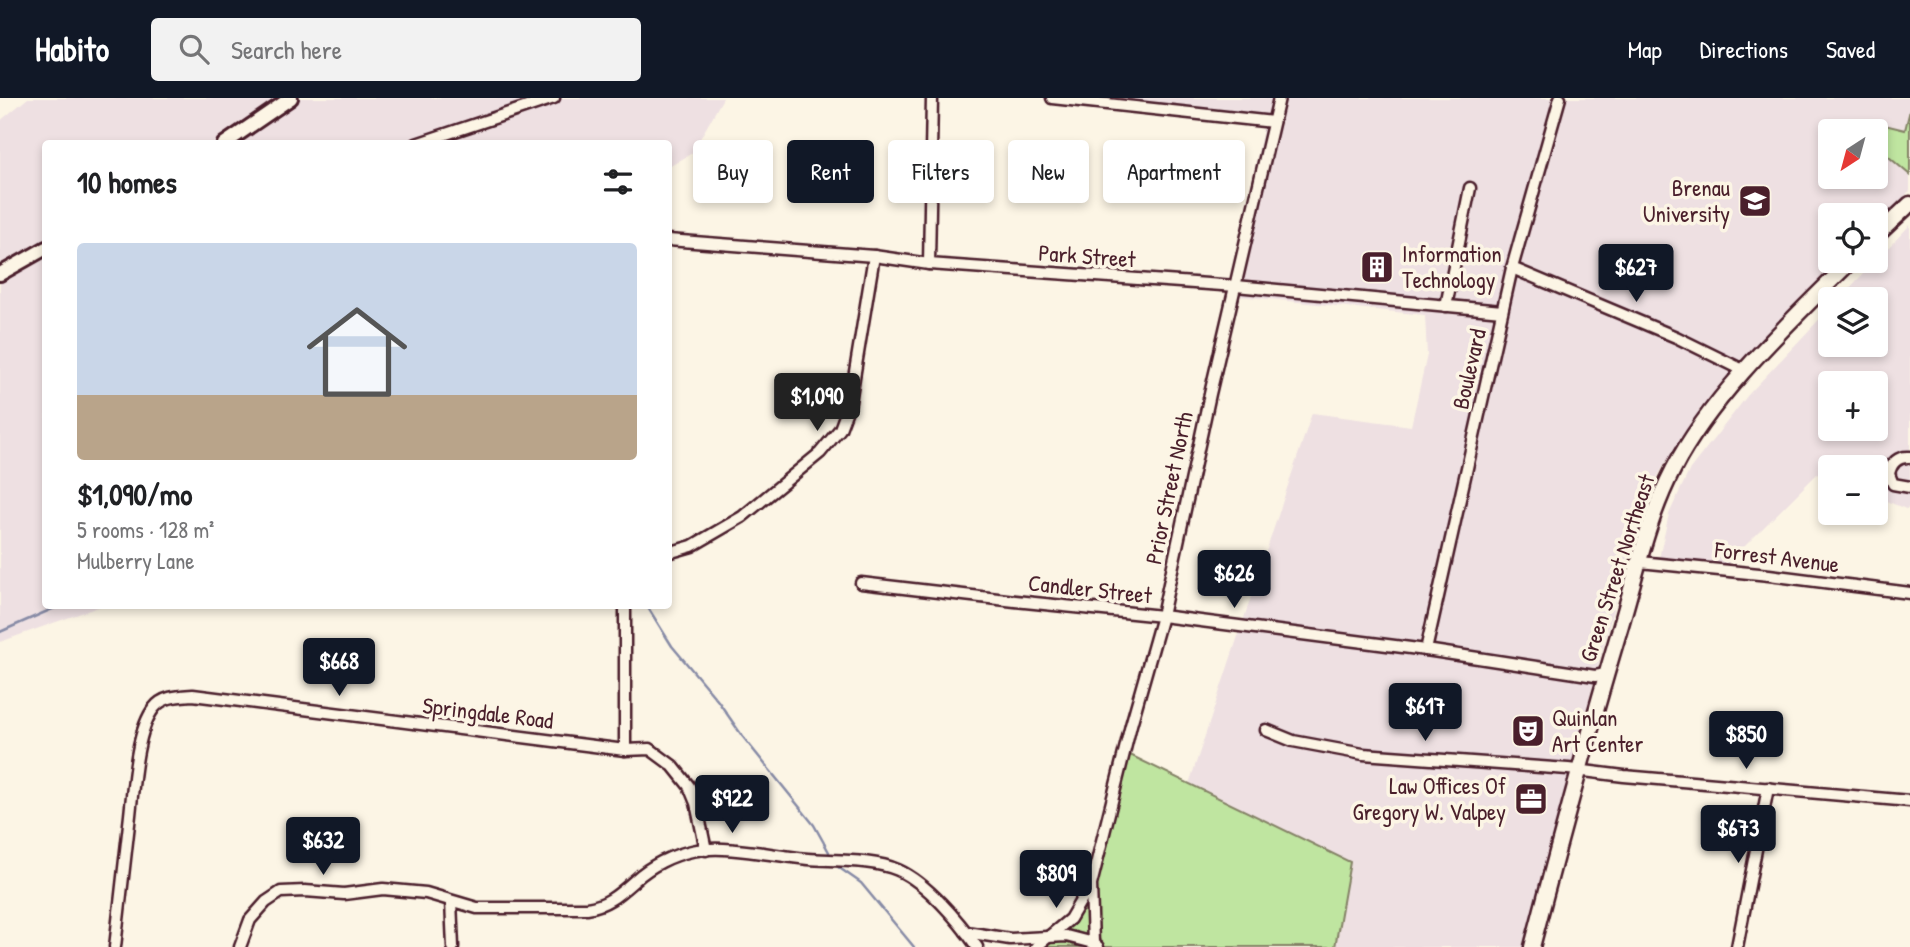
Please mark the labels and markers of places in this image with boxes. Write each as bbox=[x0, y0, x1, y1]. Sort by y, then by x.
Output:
place label: Brenau University bbox=[1643, 172, 1730, 229]
school or university icon: Brenau University bbox=[1736, 182, 1774, 220]
place label: Information Technology bbox=[1402, 238, 1502, 295]
pin: $627 bbox=[1595, 244, 1677, 304]
building icon: Information Technology bbox=[1358, 248, 1396, 286]
pin: $1,090 bbox=[760, 374, 874, 433]
pin: $626 bbox=[1193, 550, 1275, 610]
pin: $668 bbox=[298, 638, 380, 698]
pin: $617 bbox=[1384, 684, 1466, 743]
place label: Quinlan Art Center bbox=[1552, 702, 1644, 759]
theatre icon: Quinlan Art Center bbox=[1509, 712, 1547, 750]
pin: $850 bbox=[1705, 712, 1787, 771]
place label: Law Offices Of Gregory W. Valpey bbox=[1352, 770, 1507, 827]
pin: $922 bbox=[691, 776, 773, 835]
office icon: Law Offices Of Gregory W. Valpey bbox=[1512, 780, 1550, 818]
pin: $673 bbox=[1697, 806, 1779, 865]
pin: $632 bbox=[282, 818, 364, 877]
pin: $809 bbox=[1015, 850, 1097, 910]

